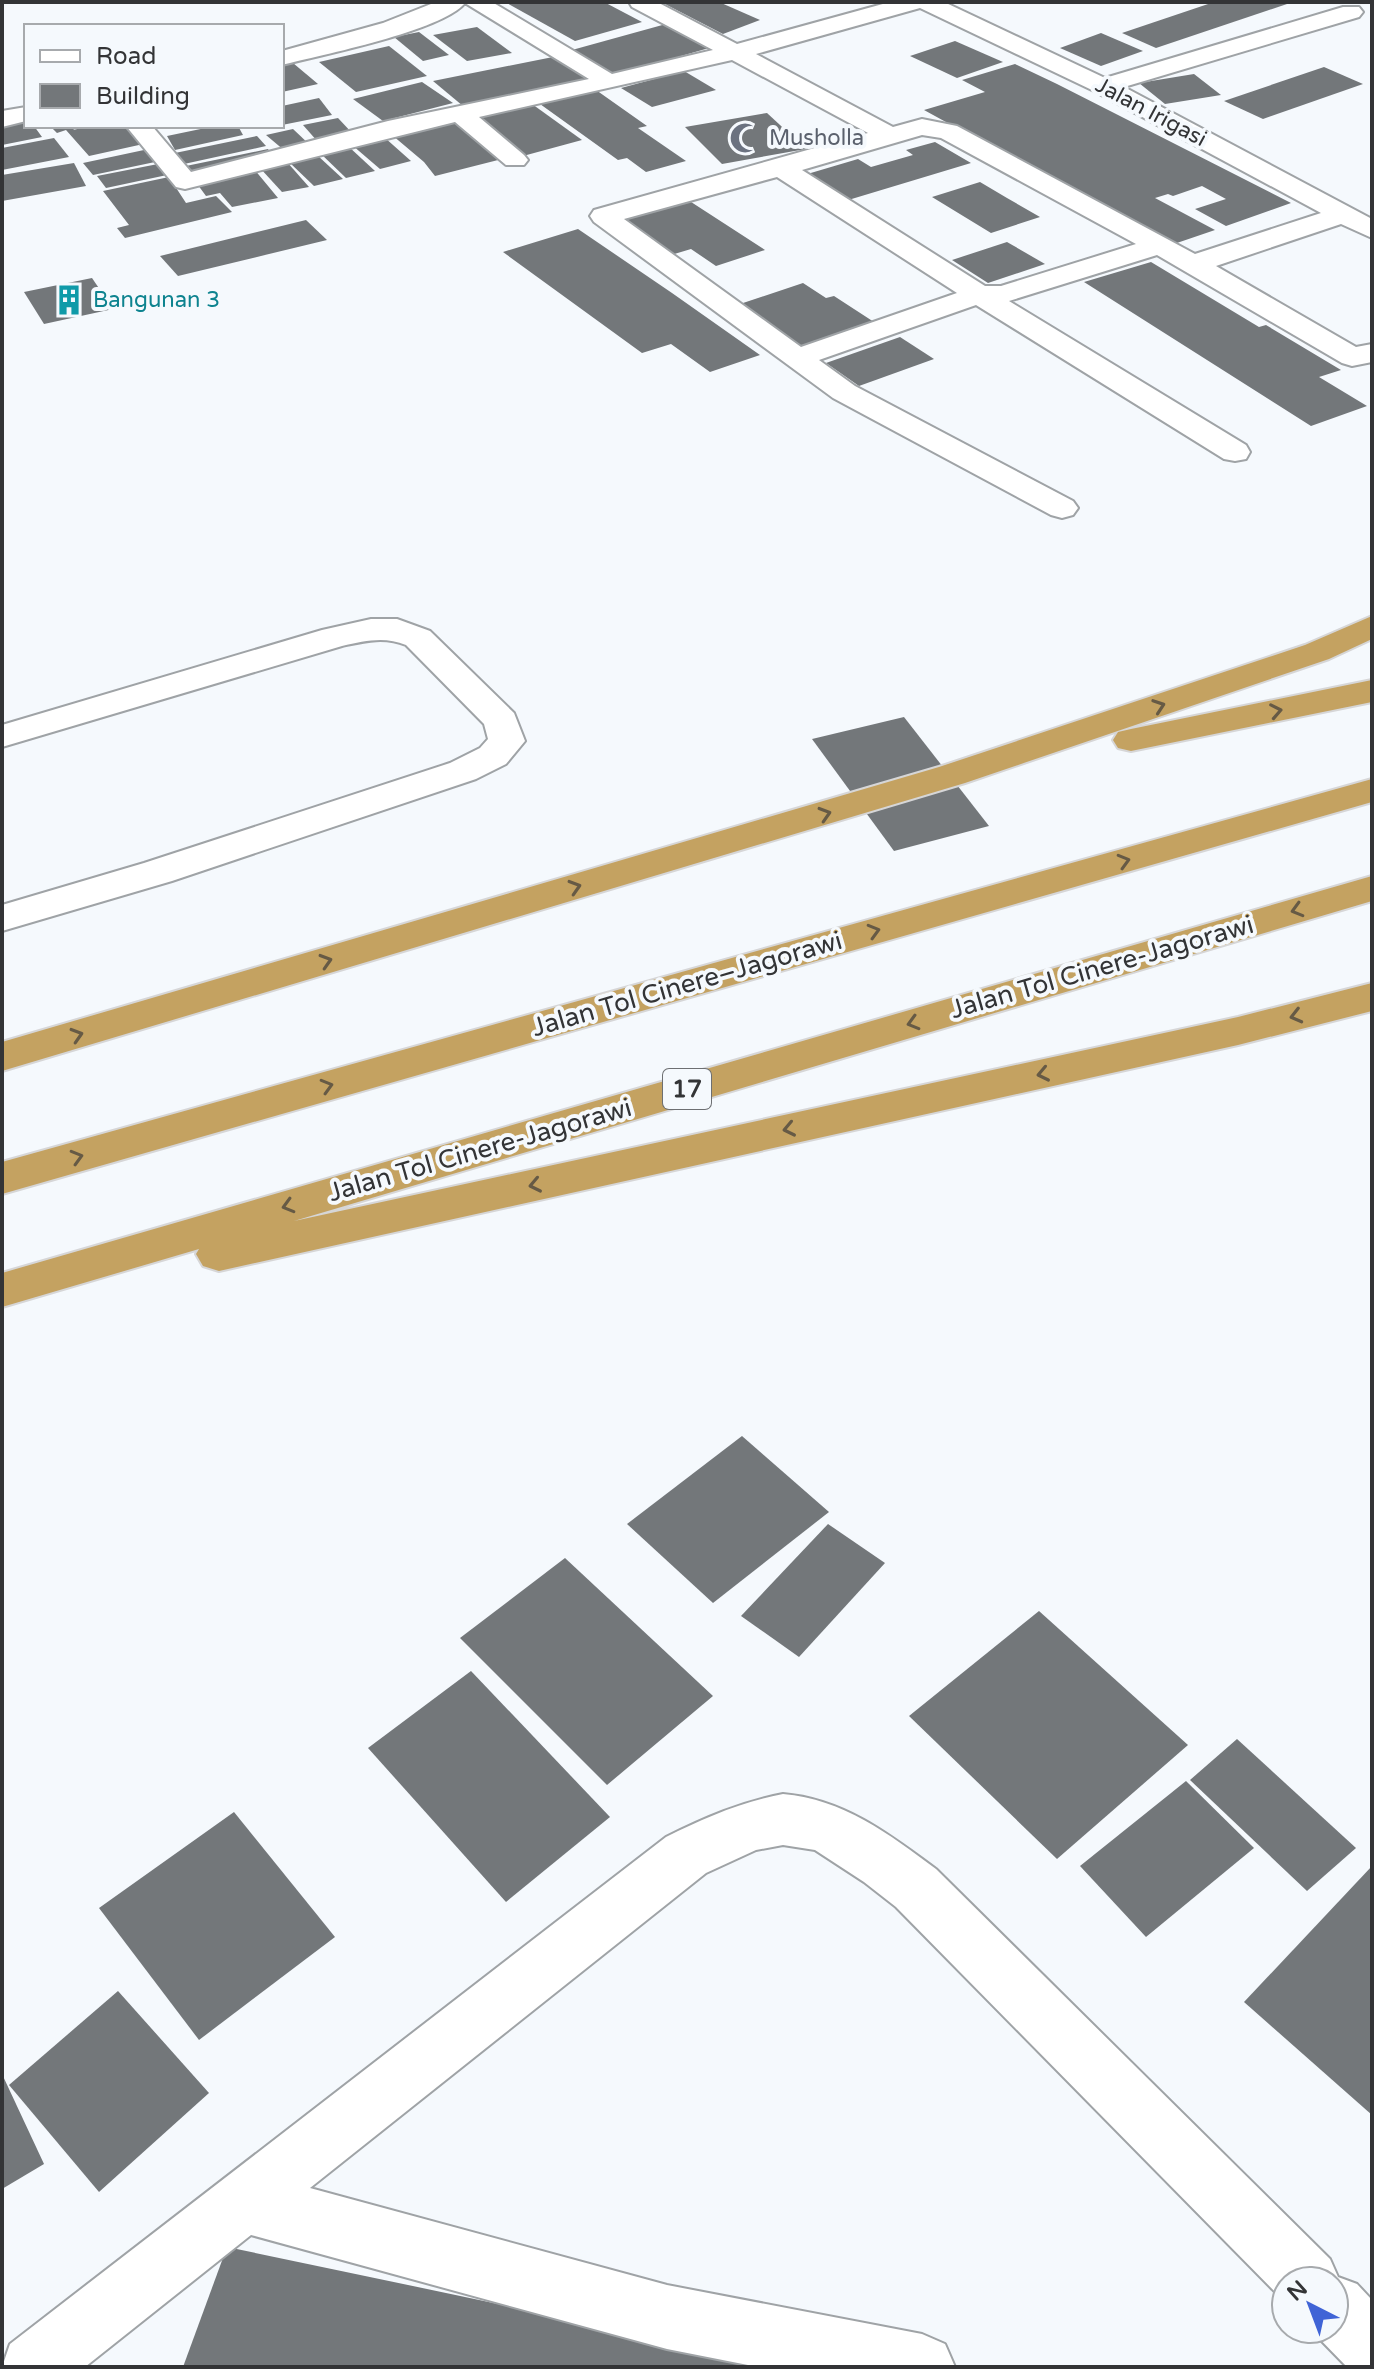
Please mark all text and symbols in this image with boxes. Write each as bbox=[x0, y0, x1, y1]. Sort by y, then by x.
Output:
legend bbox=[24, 24, 284, 128]
text: Road bbox=[96, 42, 156, 71]
street label: Jalan Irigasi bbox=[1091, 72, 1211, 152]
text: Building bbox=[96, 82, 190, 111]
mosque icon: Musholla bbox=[728, 121, 762, 155]
place label: Musholla bbox=[769, 125, 864, 151]
building icon: Bangunan 3 bbox=[52, 283, 86, 317]
place label: Bangunan 3 bbox=[93, 287, 220, 313]
one-way arrow bbox=[1151, 699, 1165, 715]
one-way arrow bbox=[1269, 703, 1283, 720]
one-way arrow bbox=[817, 807, 831, 823]
one-way arrow bbox=[1116, 853, 1130, 870]
one-way arrow bbox=[568, 880, 582, 896]
one-way arrow bbox=[1291, 901, 1305, 917]
street label: Jalan Tol Cinere-Jagorawi bbox=[947, 909, 1257, 1025]
one-way arrow bbox=[866, 924, 880, 941]
street label: Jalan Tol Cinere–Jagorawi bbox=[528, 925, 846, 1043]
one-way arrow bbox=[319, 954, 332, 970]
one-way arrow bbox=[1290, 1007, 1304, 1024]
one-way arrow bbox=[907, 1014, 921, 1030]
one-way arrow bbox=[69, 1028, 83, 1044]
one-way arrow bbox=[1037, 1065, 1050, 1082]
road number: 17 bbox=[663, 1069, 711, 1109]
one-way arrow bbox=[320, 1079, 334, 1095]
street label: Jalan Tol Cinere-Jagorawi bbox=[325, 1092, 635, 1208]
one-way arrow bbox=[783, 1120, 796, 1137]
one-way arrow bbox=[70, 1150, 84, 1166]
one-way arrow bbox=[529, 1176, 542, 1193]
one-way arrow bbox=[281, 1197, 295, 1213]
north arrow bbox=[1270, 2265, 1350, 2345]
text: N bbox=[1282, 2275, 1313, 2306]

